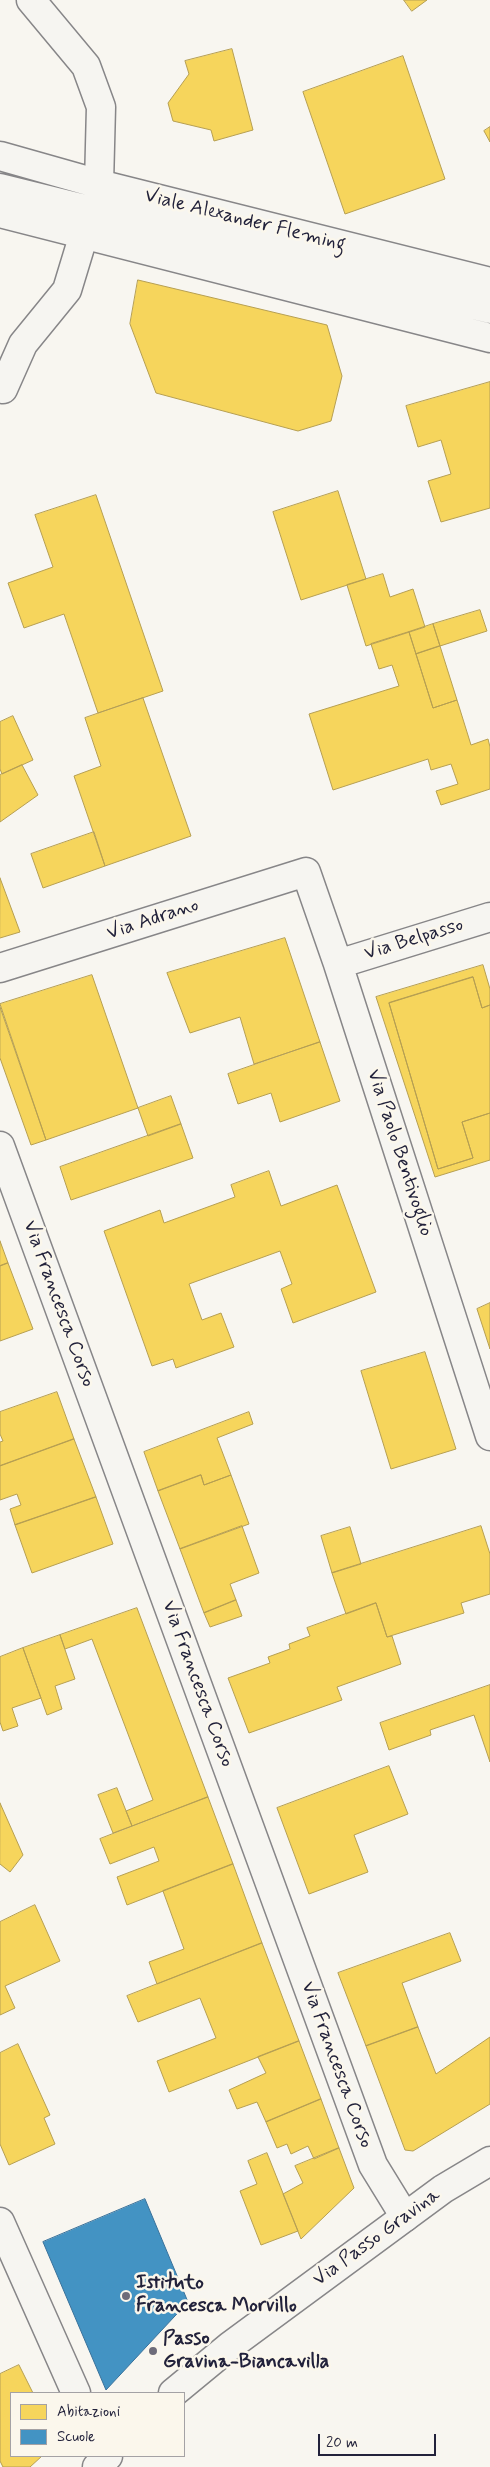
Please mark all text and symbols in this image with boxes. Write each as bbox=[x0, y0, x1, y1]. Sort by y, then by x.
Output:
street label: Viale Alexander Fleming bbox=[142, 184, 348, 258]
street label: Via Adrano bbox=[104, 894, 202, 946]
street label: Via Belpasso bbox=[362, 914, 466, 966]
street label: Via Paolo Bentivoglio bbox=[361, 1066, 437, 1240]
street label: Via Francesca Corso bbox=[17, 1218, 99, 1390]
street label: Via Francesca Corso bbox=[156, 1598, 238, 1770]
street label: Via Francesca Corso bbox=[295, 1979, 377, 2151]
street label: Via Passo Gravina bbox=[309, 2184, 445, 2292]
place label: Istituto Francesca Morvillo bbox=[136, 2272, 297, 2319]
marker: Istituto Francesca Morvillo bbox=[120, 2290, 132, 2302]
place label: Passo Gravina-Biancavilla bbox=[163, 2328, 329, 2375]
marker: Passo Gravina-Biancavilla bbox=[147, 2345, 159, 2357]
legend bbox=[10, 2392, 185, 2457]
text: Abitazioni bbox=[57, 2402, 120, 2422]
scale bar bbox=[320, 2424, 438, 2456]
text: Scuole bbox=[57, 2427, 95, 2447]
text: 20 m bbox=[326, 2433, 358, 2453]

